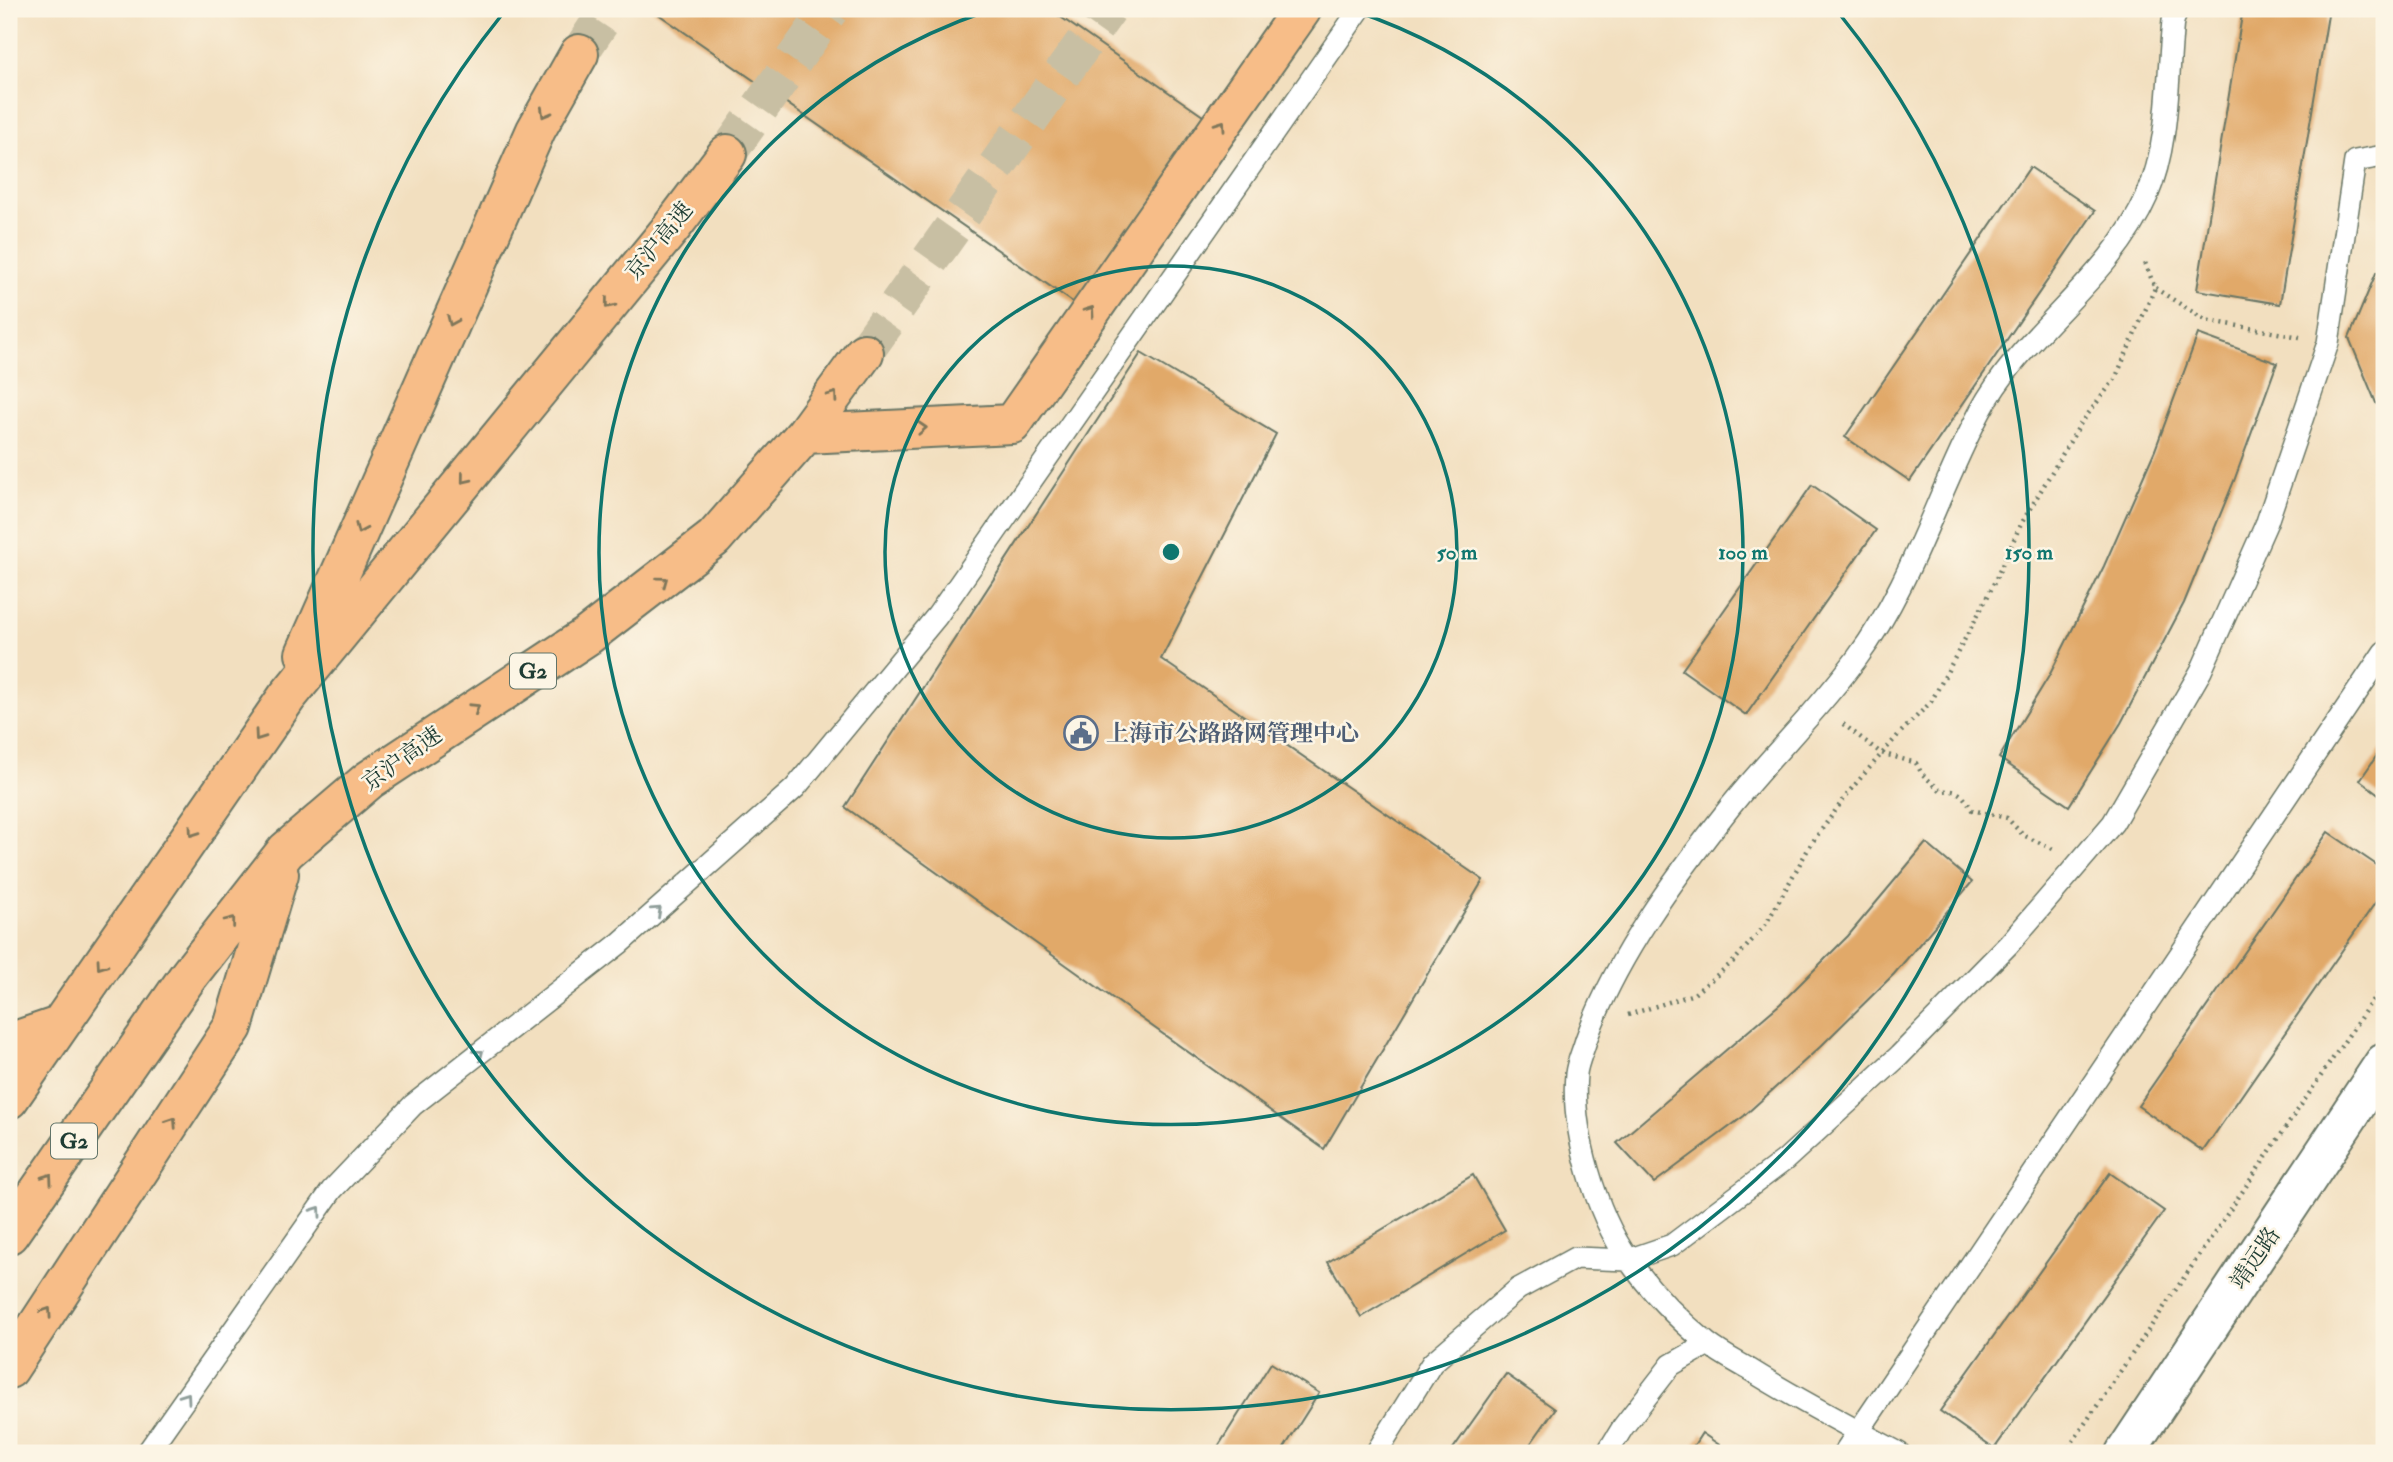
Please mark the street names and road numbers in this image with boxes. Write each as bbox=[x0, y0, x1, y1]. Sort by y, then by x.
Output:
street label: 京沪高速 bbox=[619, 196, 699, 286]
road number: G2 bbox=[510, 654, 556, 688]
street label: 京沪高速 bbox=[356, 720, 448, 798]
road number: G2 bbox=[51, 1124, 97, 1158]
street label: 靖远路 bbox=[2224, 1221, 2286, 1295]

